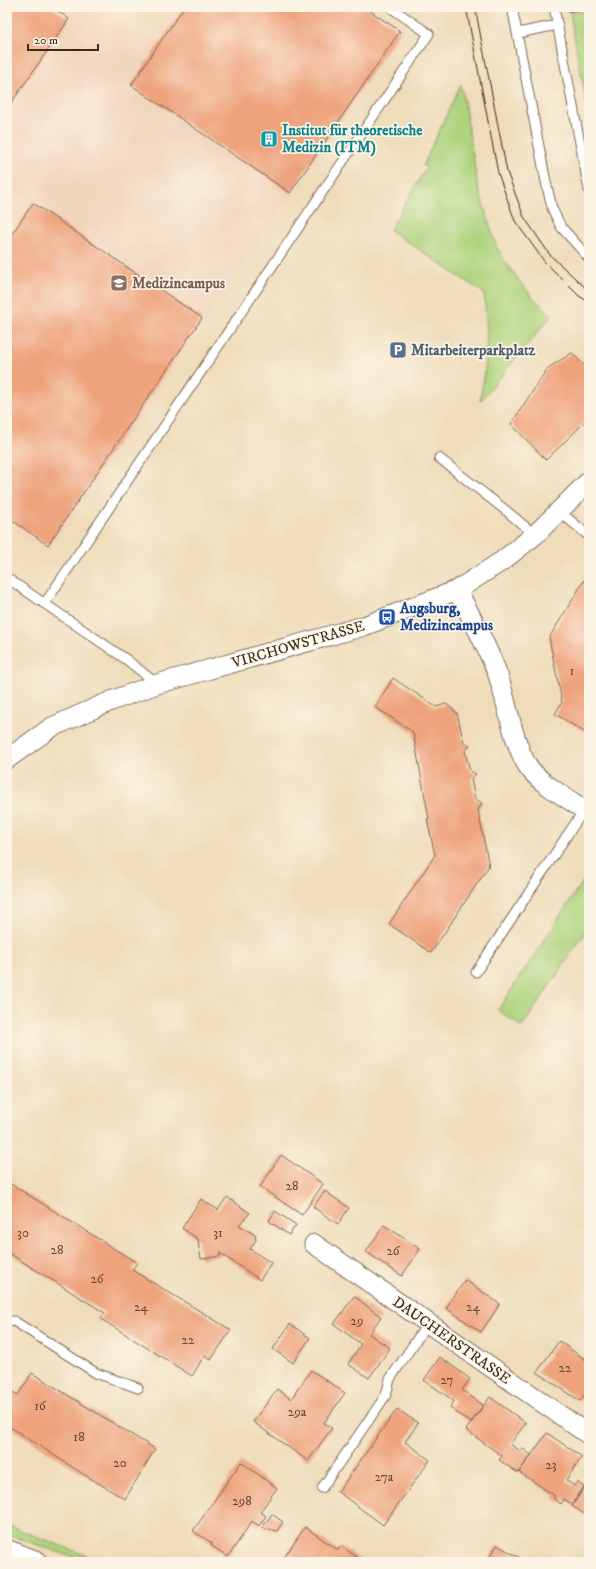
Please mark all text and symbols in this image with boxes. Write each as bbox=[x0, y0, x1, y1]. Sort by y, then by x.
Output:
scale bar bbox=[28, 26, 98, 52]
text: 20 m bbox=[34, 33, 58, 48]
place label: Institut für theoretische Medizin (ITM) bbox=[282, 121, 423, 157]
building icon: Institut für theoretische Medizin (ITM) bbox=[259, 129, 279, 149]
school or university icon: Medizincampus bbox=[109, 273, 129, 293]
place label: Medizincampus bbox=[132, 274, 225, 293]
parking icon: Mitarbeiterparkplatz bbox=[388, 340, 408, 360]
place label: Mitarbeiterparkplatz bbox=[411, 341, 536, 360]
place label: Augsburg, Medizincampus bbox=[399, 599, 493, 635]
bus stop icon: Augsburg, Medizincampus bbox=[377, 607, 397, 627]
street label: VIRCHOWSTRASSE bbox=[229, 616, 367, 673]
house number: 1 bbox=[570, 663, 575, 679]
house number: 28 bbox=[286, 1178, 298, 1194]
house number: 30 bbox=[17, 1225, 29, 1241]
house number: 31 bbox=[213, 1225, 223, 1241]
house number: 28 bbox=[51, 1242, 63, 1258]
house number: 26 bbox=[386, 1243, 401, 1259]
house number: 26 bbox=[90, 1271, 105, 1287]
street label: DAUCHERSTRASSE bbox=[389, 1292, 515, 1389]
house number: 24 bbox=[134, 1299, 148, 1315]
house number: 24 bbox=[466, 1299, 480, 1315]
house number: 29 bbox=[351, 1313, 363, 1329]
house number: 22 bbox=[182, 1332, 195, 1348]
house number: 22 bbox=[559, 1360, 572, 1376]
house number: 27 bbox=[441, 1372, 454, 1388]
house number: 16 bbox=[34, 1398, 47, 1414]
house number: 29a bbox=[288, 1404, 307, 1420]
house number: 18 bbox=[73, 1429, 85, 1445]
house number: 20 bbox=[113, 1455, 127, 1471]
house number: 23 bbox=[545, 1457, 557, 1473]
house number: 27a bbox=[375, 1469, 394, 1485]
house number: 298 bbox=[232, 1493, 252, 1509]

